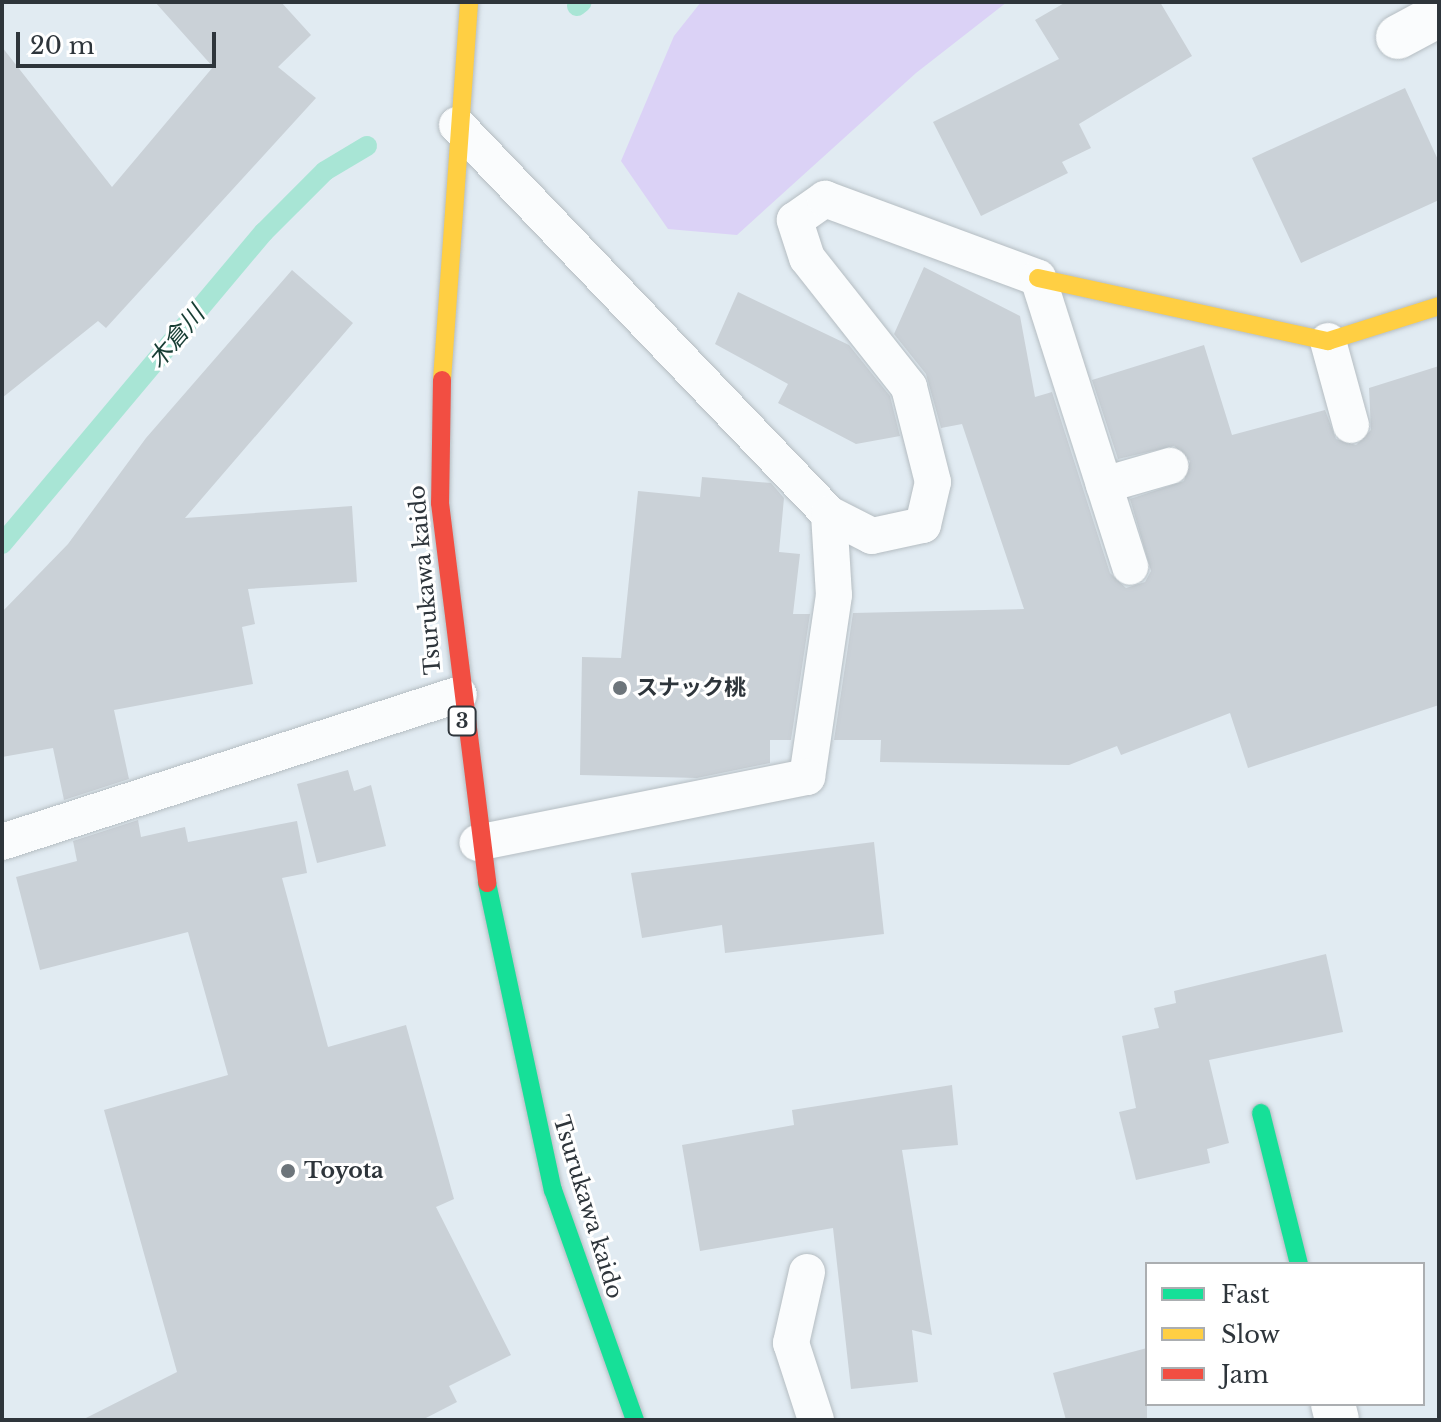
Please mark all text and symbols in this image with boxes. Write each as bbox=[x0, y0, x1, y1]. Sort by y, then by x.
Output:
scale bar bbox=[20, 16, 220, 66]
text: 20 m bbox=[30, 31, 95, 60]
water label: 木倉川 bbox=[142, 300, 210, 374]
street label: Tsurukawa kaido bbox=[404, 484, 446, 676]
place label: スナック桃 bbox=[636, 675, 746, 701]
marker: スナック桃 bbox=[611, 679, 629, 697]
road number: 3 bbox=[446, 705, 478, 737]
street label: Tsurukawa kaido bbox=[548, 1112, 628, 1302]
place label: Toyota bbox=[304, 1158, 384, 1184]
marker: Toyota bbox=[279, 1162, 297, 1180]
legend bbox=[1145, 1262, 1425, 1406]
text: Fast bbox=[1221, 1280, 1269, 1309]
text: Slow bbox=[1221, 1320, 1280, 1349]
text: Jam bbox=[1221, 1360, 1269, 1389]

